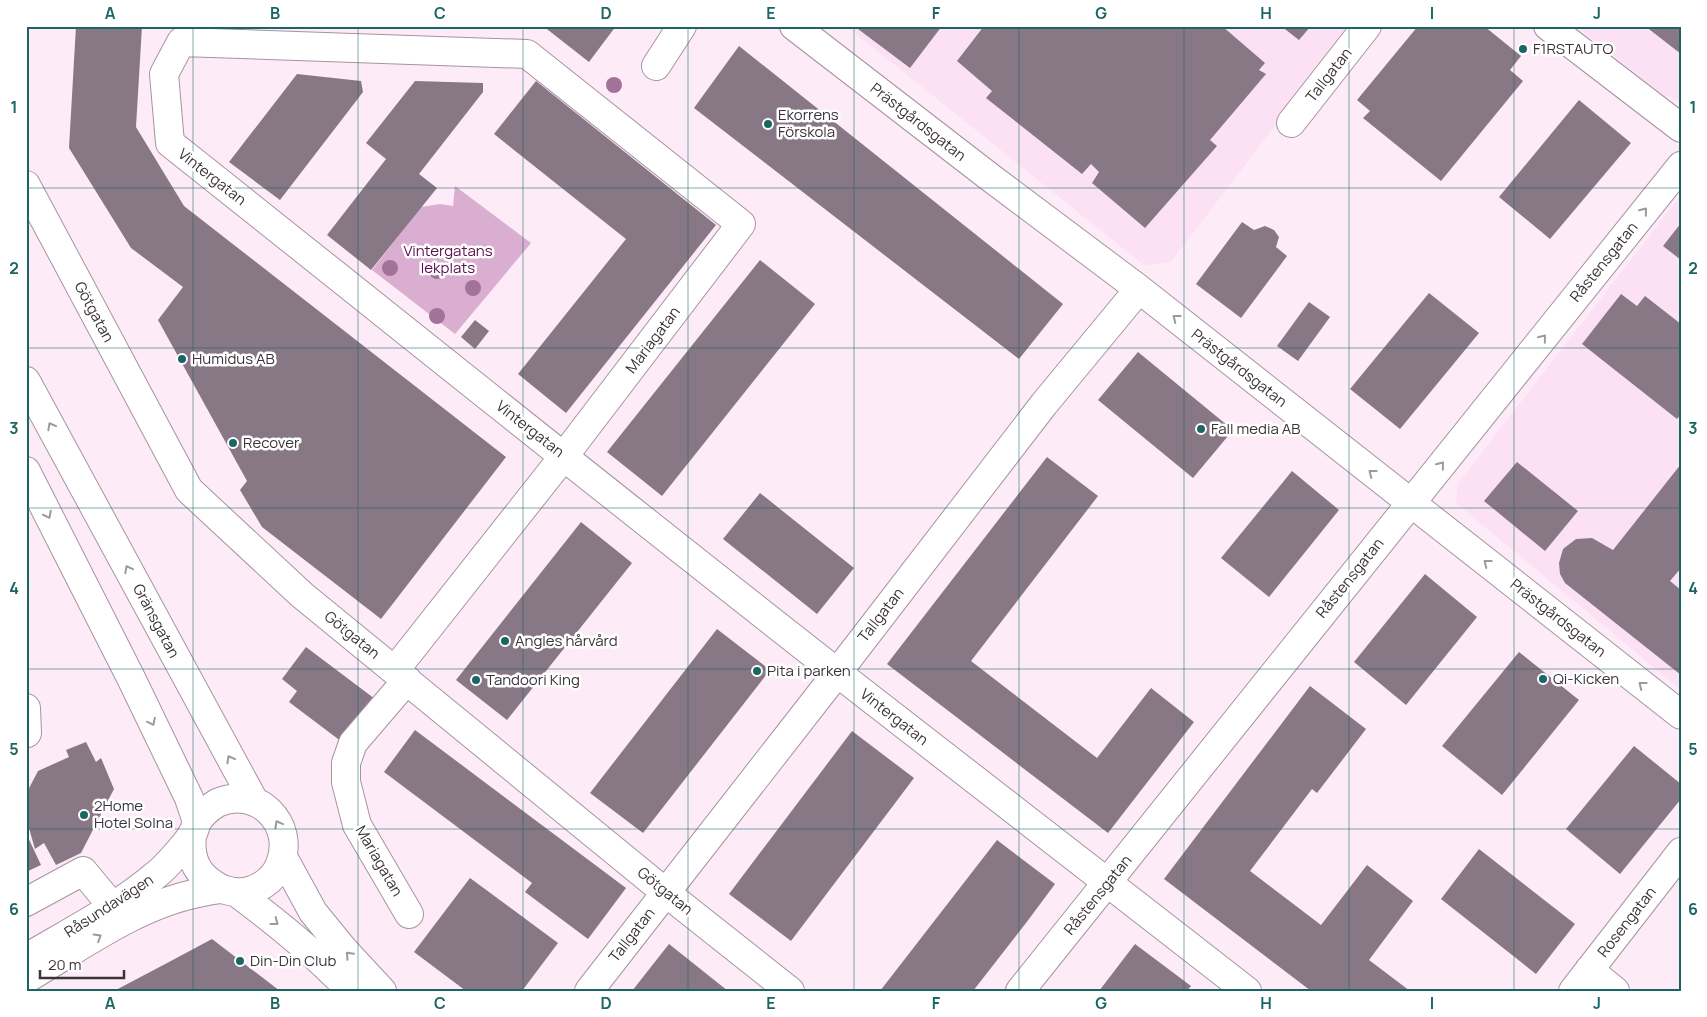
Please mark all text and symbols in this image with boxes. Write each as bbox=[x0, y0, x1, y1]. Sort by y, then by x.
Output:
text: A bbox=[105, 2, 116, 24]
text: B bbox=[270, 2, 280, 24]
text: C bbox=[434, 2, 446, 24]
text: D bbox=[600, 2, 612, 24]
text: E bbox=[766, 2, 776, 24]
text: F bbox=[932, 2, 941, 24]
text: G bbox=[1095, 2, 1107, 24]
text: H bbox=[1260, 2, 1272, 24]
text: I bbox=[1430, 2, 1434, 24]
text: J bbox=[1593, 2, 1601, 24]
place label: F1RSTAUTO bbox=[1533, 38, 1613, 59]
street label: Tallgatan bbox=[1301, 43, 1357, 106]
marker: F1RSTAUTO bbox=[1517, 43, 1529, 55]
street label: Prästgårdsgatan bbox=[866, 78, 971, 166]
text: 1 bbox=[10, 96, 18, 118]
text: 1 bbox=[1689, 96, 1697, 118]
place label: Ekorrens Förskola bbox=[778, 104, 839, 142]
marker: Ekorrens Förskola bbox=[762, 118, 774, 130]
street label: Vintergatan bbox=[174, 143, 251, 210]
one-way arrow bbox=[1639, 208, 1647, 217]
street label: Råstensgatan bbox=[1565, 217, 1642, 306]
park label: Vintergatans lekplats bbox=[403, 240, 493, 278]
text: 2 bbox=[9, 257, 19, 279]
text: 2 bbox=[1688, 257, 1698, 279]
street label: Götgatan bbox=[70, 278, 119, 346]
street label: Mariagatan bbox=[621, 302, 685, 377]
one-way arrow bbox=[1173, 316, 1182, 324]
street label: Prästgårdsgatan bbox=[1187, 324, 1292, 412]
one-way arrow bbox=[1537, 335, 1545, 344]
place label: Humidus AB bbox=[192, 348, 275, 369]
marker: Humidus AB bbox=[176, 353, 188, 365]
street label: Vintergatan bbox=[492, 395, 569, 462]
text: 3 bbox=[9, 417, 19, 439]
text: 3 bbox=[1688, 417, 1698, 439]
place label: Fall media AB bbox=[1211, 418, 1300, 439]
one-way arrow bbox=[47, 423, 57, 432]
marker: Fall media AB bbox=[1195, 423, 1207, 435]
place label: Recover bbox=[243, 432, 300, 453]
marker: Recover bbox=[227, 437, 239, 449]
one-way arrow bbox=[1436, 462, 1444, 471]
one-way arrow bbox=[1369, 469, 1378, 478]
one-way arrow bbox=[42, 509, 52, 518]
street label: Råstensgatan bbox=[1311, 533, 1388, 622]
one-way arrow bbox=[1483, 560, 1493, 569]
one-way arrow bbox=[124, 566, 134, 575]
street label: Prästgårdsgatan bbox=[1506, 574, 1611, 662]
text: 4 bbox=[9, 577, 19, 599]
text: 4 bbox=[1688, 577, 1698, 599]
street label: Gränsgatan bbox=[128, 580, 185, 662]
street label: Tallgatan bbox=[853, 583, 909, 646]
street label: Götgatan bbox=[320, 606, 385, 664]
place label: Angles hårvård bbox=[515, 630, 618, 651]
marker: Angles hårvård bbox=[499, 635, 511, 647]
place label: Pita i parken bbox=[767, 660, 851, 681]
marker: Pita i parken bbox=[751, 665, 763, 677]
place label: Qi-Kicken bbox=[1553, 668, 1619, 689]
place label: Tandoori King bbox=[486, 669, 580, 690]
marker: Qi-Kicken bbox=[1537, 673, 1549, 685]
marker: Tandoori King bbox=[470, 674, 482, 686]
one-way arrow bbox=[1639, 682, 1648, 691]
street label: Vintergatan bbox=[856, 683, 933, 750]
one-way arrow bbox=[146, 716, 156, 725]
text: 5 bbox=[9, 738, 19, 760]
text: 5 bbox=[1688, 738, 1698, 760]
one-way arrow bbox=[226, 755, 236, 764]
place label: 2Home Hotel Solna bbox=[94, 795, 173, 833]
marker: 2Home Hotel Solna bbox=[78, 809, 90, 821]
one-way arrow bbox=[274, 820, 284, 829]
street label: Mariagatan bbox=[351, 821, 408, 900]
street label: Råstensgatan bbox=[1059, 850, 1136, 939]
street label: Götgatan bbox=[633, 862, 698, 920]
street label: Råsundavägen bbox=[60, 869, 157, 942]
street label: Rosengatan bbox=[1592, 882, 1661, 961]
text: 6 bbox=[9, 898, 19, 920]
text: 6 bbox=[1688, 898, 1698, 920]
street label: Tallgatan bbox=[604, 903, 660, 966]
one-way arrow bbox=[269, 916, 279, 925]
one-way arrow bbox=[93, 933, 102, 943]
scale bar bbox=[40, 947, 124, 979]
place label: Din-Din Club bbox=[250, 950, 336, 971]
one-way arrow bbox=[346, 952, 355, 961]
text: 20 m bbox=[48, 954, 81, 975]
marker: Din-Din Club bbox=[234, 955, 246, 967]
text: A bbox=[105, 992, 116, 1014]
text: B bbox=[270, 992, 280, 1014]
text: C bbox=[434, 992, 446, 1014]
text: D bbox=[600, 992, 612, 1014]
text: E bbox=[766, 992, 776, 1014]
text: F bbox=[932, 992, 941, 1014]
text: G bbox=[1095, 992, 1107, 1014]
text: H bbox=[1260, 992, 1272, 1014]
text: I bbox=[1430, 992, 1434, 1014]
text: J bbox=[1593, 992, 1601, 1014]

